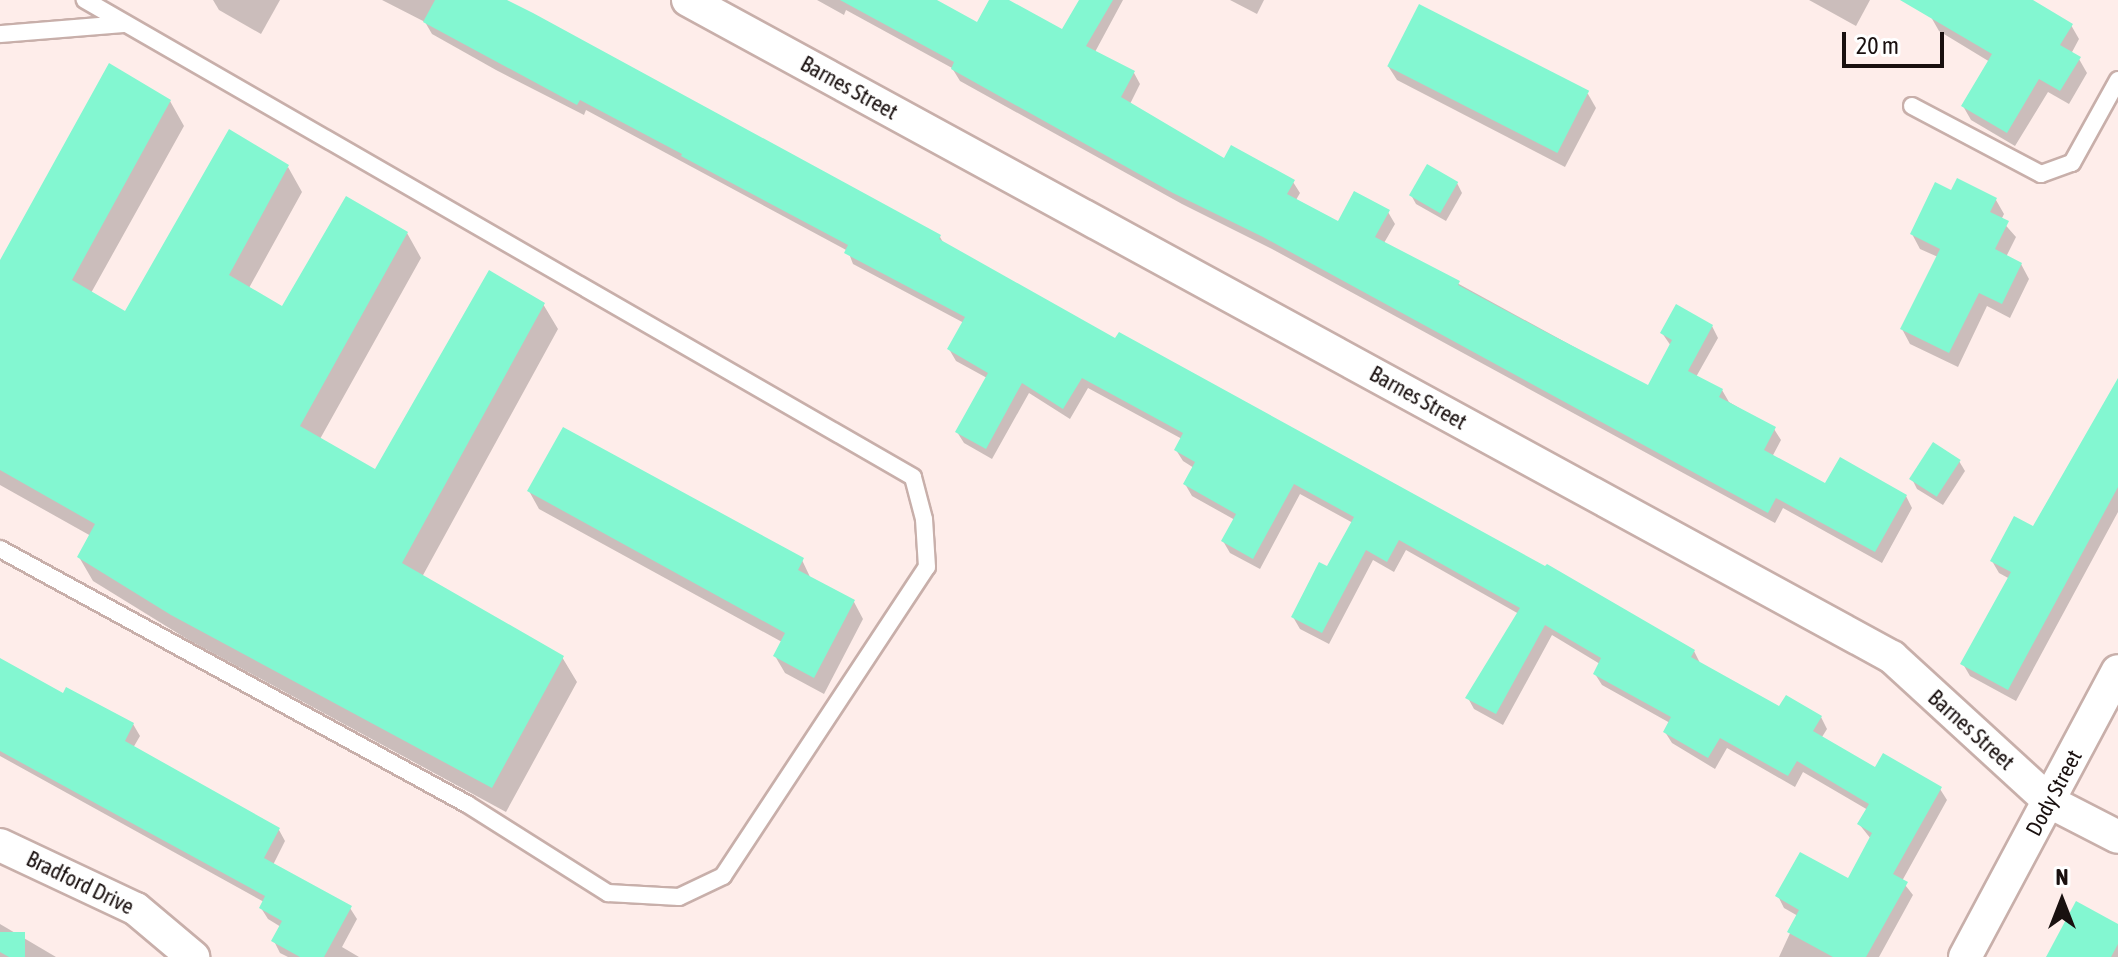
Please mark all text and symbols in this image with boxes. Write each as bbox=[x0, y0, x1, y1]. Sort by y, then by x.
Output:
scale bar bbox=[1846, 16, 1948, 66]
text: 20 m bbox=[1856, 32, 1899, 59]
street label: Barnes Street bbox=[796, 51, 902, 125]
street label: Barnes Street bbox=[1365, 361, 1471, 435]
street label: Barnes Street bbox=[1922, 684, 2020, 776]
street label: Dody Street bbox=[2020, 746, 2088, 840]
street label: Bradford Drive bbox=[22, 846, 138, 920]
north arrow bbox=[2022, 861, 2102, 941]
text: N bbox=[2056, 864, 2068, 890]

